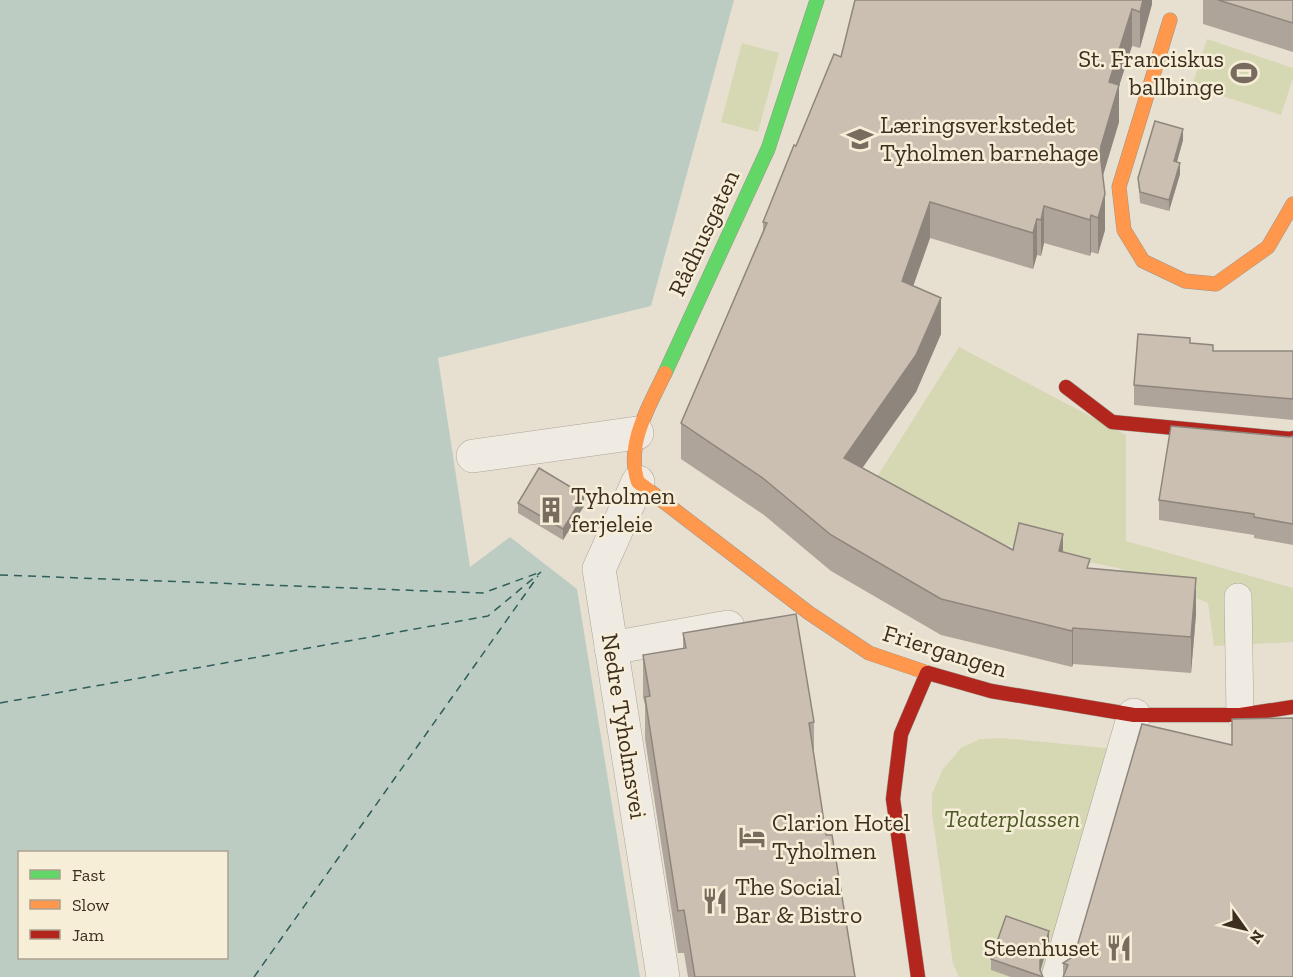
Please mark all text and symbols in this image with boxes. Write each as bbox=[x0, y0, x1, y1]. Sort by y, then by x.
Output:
place label: St. Franciskus ballbinge bbox=[1078, 44, 1224, 101]
sports icon: St. Franciskus ballbinge bbox=[1229, 58, 1259, 88]
place label: Læringsverkstedet Tyholmen barnehage bbox=[880, 110, 1099, 167]
school or university icon: Læringsverkstedet Tyholmen barnehage bbox=[845, 124, 875, 154]
street label: Rådhusgaten bbox=[662, 165, 745, 300]
place label: Tyholmen ferjeleie bbox=[571, 481, 675, 538]
building icon: Tyholmen ferjeleie bbox=[536, 495, 566, 525]
street label: Friergangen bbox=[880, 618, 1011, 683]
street label: Nedre Tyholmsvei bbox=[596, 631, 654, 821]
park label: Teaterplassen bbox=[944, 804, 1080, 833]
place label: Clarion Hotel Tyholmen bbox=[772, 808, 910, 865]
hotel icon: Clarion Hotel Tyholmen bbox=[737, 822, 767, 852]
legend bbox=[18, 851, 228, 959]
text: Fast bbox=[72, 864, 105, 886]
place label: The Social Bar & Bistro bbox=[735, 872, 862, 929]
restaurant icon: The Social Bar & Bistro bbox=[700, 886, 730, 916]
text: Slow bbox=[72, 894, 109, 916]
north arrow bbox=[1215, 899, 1275, 959]
text: Jam bbox=[72, 924, 104, 946]
text: N bbox=[1246, 927, 1268, 947]
place label: Steenhuset bbox=[983, 933, 1099, 962]
restaurant icon: Steenhuset bbox=[1104, 933, 1134, 963]

